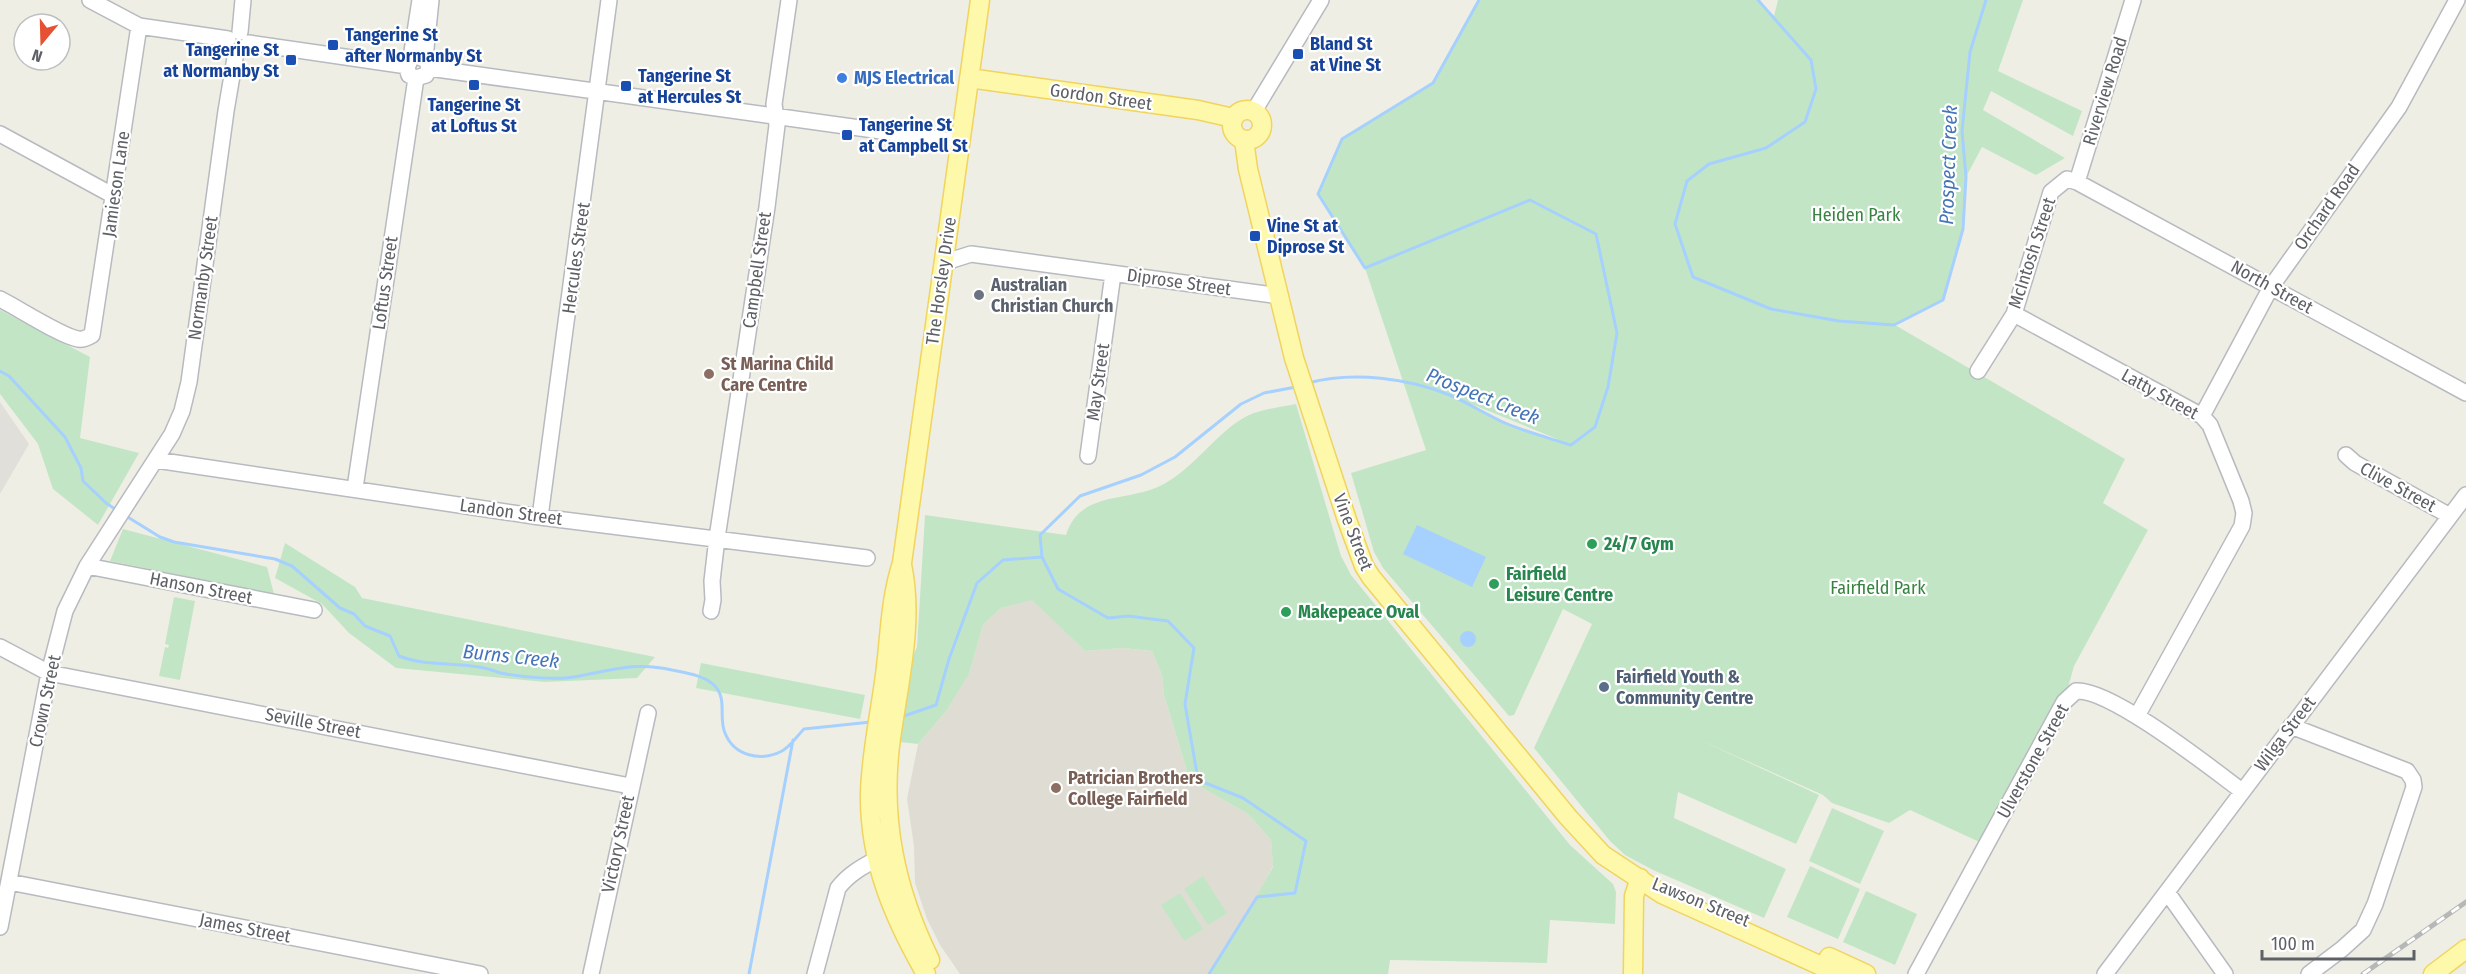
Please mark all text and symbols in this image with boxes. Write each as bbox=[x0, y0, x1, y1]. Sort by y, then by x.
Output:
north arrow bbox=[12, 12, 72, 72]
place label: Tangerine St after Normanby St bbox=[345, 24, 483, 67]
place label: Bland St at Vine St bbox=[1310, 33, 1382, 76]
street label: Riverview Road bbox=[2078, 34, 2132, 148]
marker: Tangerine St after Normanby St bbox=[326, 38, 340, 52]
place label: Tangerine St at Normanby St bbox=[163, 39, 280, 82]
text: N bbox=[30, 45, 45, 66]
marker: Bland St at Vine St bbox=[1291, 47, 1305, 61]
marker: Tangerine St at Normanby St bbox=[284, 53, 298, 67]
place label: Tangerine St at Hercules St bbox=[638, 65, 742, 108]
place label: MJS Electrical bbox=[854, 67, 954, 89]
marker: MJS Electrical bbox=[835, 71, 849, 85]
marker: Tangerine St at Loftus St bbox=[467, 78, 481, 92]
marker: Tangerine St at Hercules St bbox=[619, 79, 633, 93]
street label: Gordon Street bbox=[1049, 79, 1153, 115]
place label: Tangerine St at Loftus St bbox=[427, 94, 521, 137]
water label: Prospect Creek bbox=[1934, 105, 1962, 225]
place label: Tangerine St at Campbell St bbox=[859, 114, 969, 157]
marker: Tangerine St at Campbell St bbox=[840, 128, 854, 142]
street label: Jamieson Lane bbox=[98, 129, 134, 238]
street label: Orchard Road bbox=[2289, 160, 2365, 254]
street label: McIntosh Street bbox=[2004, 195, 2060, 311]
street label: Hercules Street bbox=[557, 201, 595, 315]
park label: Heiden Park bbox=[1812, 204, 1901, 226]
street label: Campbell Street bbox=[738, 210, 776, 330]
street label: Normanby Street bbox=[183, 215, 223, 341]
place label: Vine St at Diprose St bbox=[1266, 215, 1345, 258]
street label: The Horsley Drive bbox=[921, 216, 961, 346]
marker: Vine St at Diprose St bbox=[1248, 229, 1262, 243]
street label: Loftus Street bbox=[368, 235, 402, 331]
street label: North Street bbox=[2227, 255, 2317, 319]
street label: Diprose Street bbox=[1126, 264, 1233, 300]
place label: Australian Christian Church bbox=[990, 274, 1113, 317]
marker: Australian Christian Church bbox=[972, 288, 986, 302]
street label: May Street bbox=[1082, 342, 1114, 422]
place label: St Marina Child Care Centre bbox=[721, 353, 834, 396]
water label: Prospect Creek bbox=[1423, 362, 1543, 430]
street label: Latty Street bbox=[2118, 364, 2203, 424]
marker: St Marina Child Care Centre bbox=[702, 367, 716, 381]
street label: Clive Street bbox=[2356, 457, 2440, 517]
street label: Vine Street bbox=[1328, 490, 1378, 574]
street label: Landon Street bbox=[458, 494, 564, 530]
place label: 24/7 Gym bbox=[1603, 533, 1674, 555]
marker: 24/7 Gym bbox=[1585, 537, 1599, 551]
place label: Fairfield Leisure Centre bbox=[1506, 563, 1613, 606]
street label: Hanson Street bbox=[148, 567, 254, 609]
marker: Fairfield Leisure Centre bbox=[1487, 577, 1501, 591]
park label: Fairfield Park bbox=[1830, 577, 1926, 599]
place label: Makepeace Oval bbox=[1298, 601, 1419, 623]
marker: Makepeace Oval bbox=[1279, 605, 1293, 619]
water label: Burns Creek bbox=[462, 639, 560, 673]
street label: Crown Street bbox=[24, 653, 66, 749]
place label: Fairfield Youth & Community Centre bbox=[1616, 666, 1753, 709]
marker: Fairfield Youth & Community Centre bbox=[1597, 680, 1611, 694]
street label: Wilga Street bbox=[2250, 692, 2320, 776]
street label: Ulverstone Street bbox=[1992, 700, 2074, 822]
street label: Seville Street bbox=[263, 703, 363, 743]
place label: Patrician Brothers College Fairfield bbox=[1068, 767, 1203, 810]
marker: Patrician Brothers College Fairfield bbox=[1049, 781, 1063, 795]
street label: Victory Street bbox=[597, 793, 639, 895]
street label: Lawson Street bbox=[1649, 872, 1753, 932]
street label: James Street bbox=[197, 908, 293, 948]
scale bar bbox=[2262, 923, 2414, 961]
text: 100 m bbox=[2271, 933, 2315, 955]

